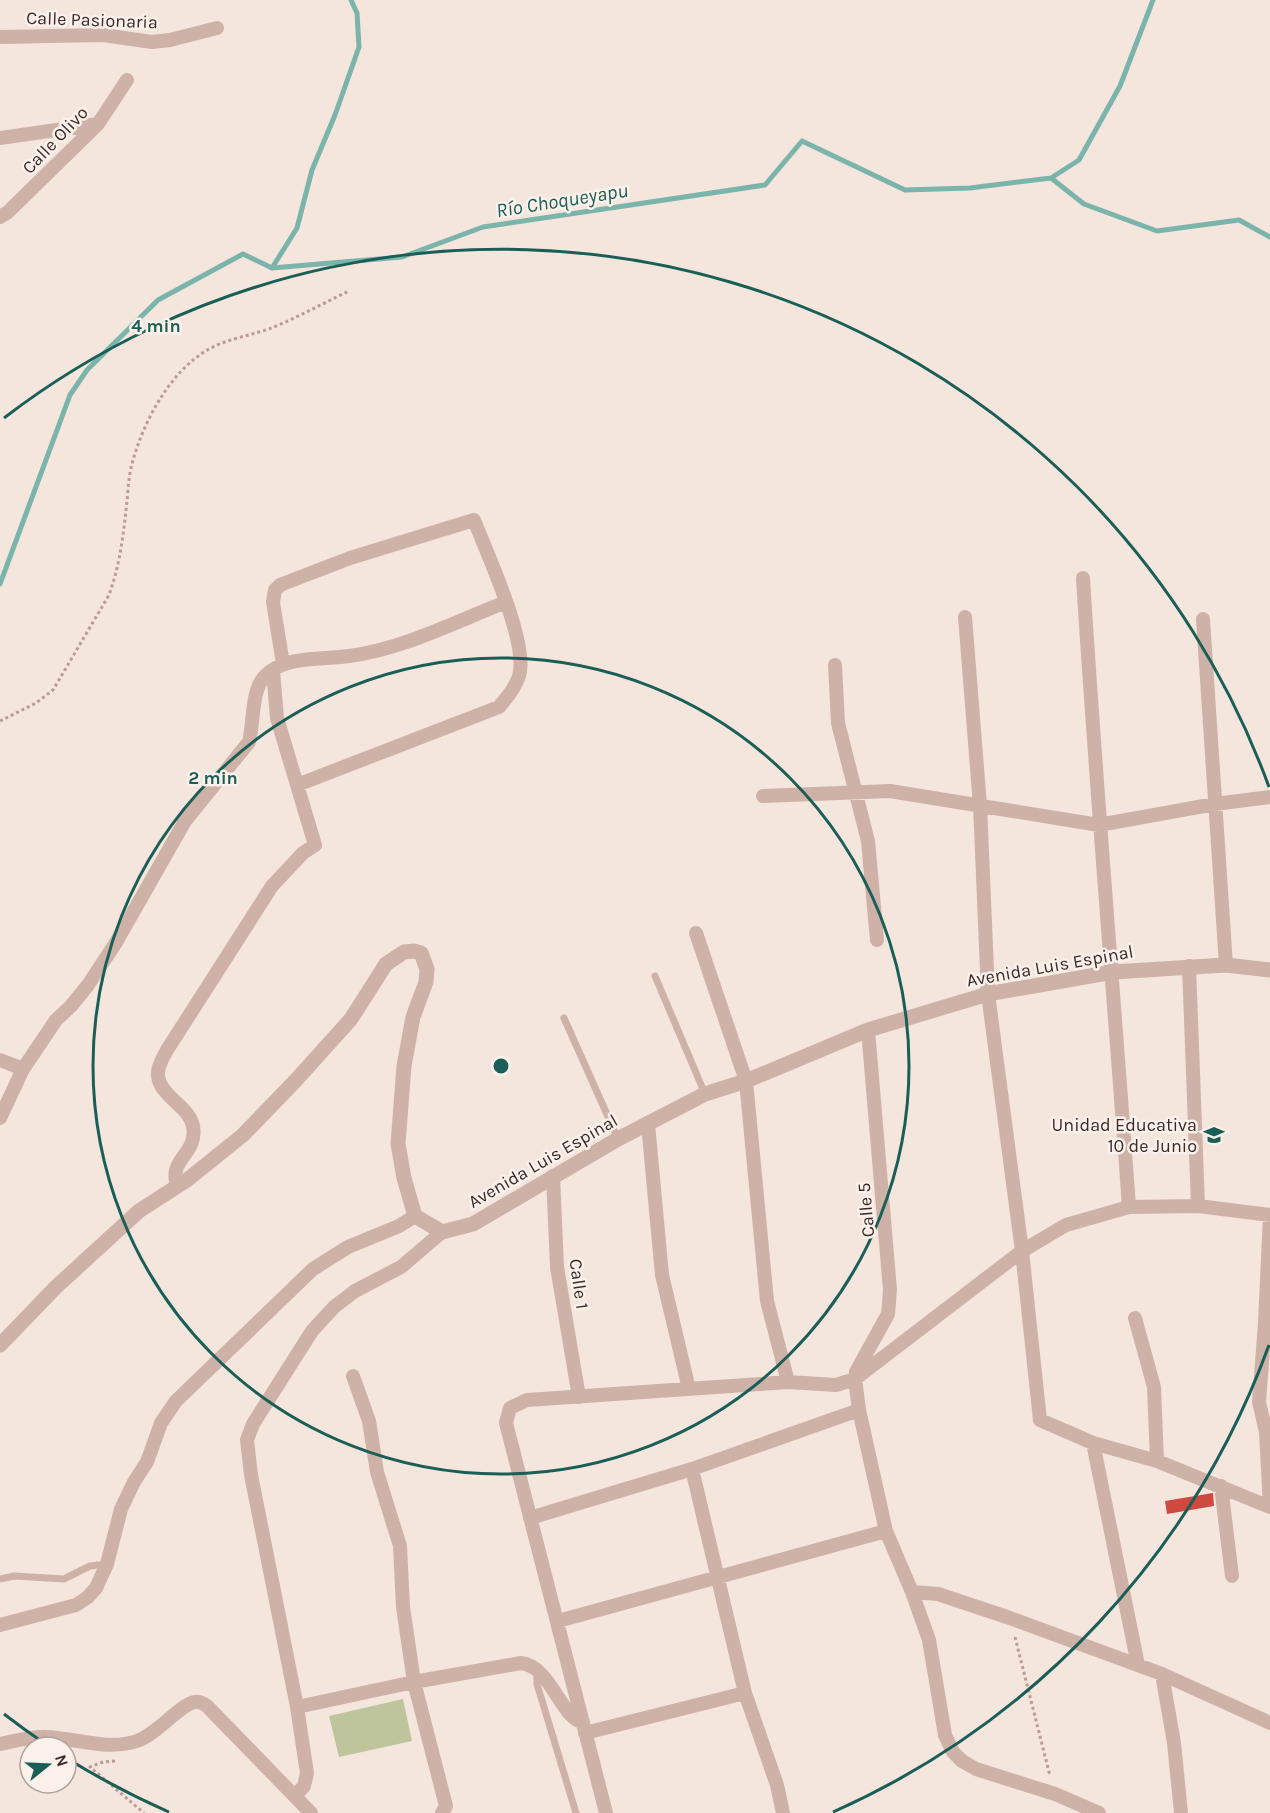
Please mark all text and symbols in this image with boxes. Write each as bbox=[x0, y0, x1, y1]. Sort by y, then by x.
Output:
street label: Calle Pasionaria bbox=[26, 7, 158, 33]
street label: Calle Olivo bbox=[17, 102, 93, 178]
water label: Río Choqueyapu bbox=[494, 179, 630, 222]
text: 4 min bbox=[131, 315, 181, 337]
text: 2 min bbox=[188, 767, 238, 789]
street label: Avenida Luis Espinal bbox=[965, 940, 1135, 992]
centre of rings bbox=[491, 1056, 511, 1076]
street label: Avenida Luis Espinal bbox=[464, 1109, 622, 1213]
place label: Unidad Educativa 10 de Junio bbox=[1052, 1114, 1197, 1157]
school or university icon: Unidad Educativa 10 de Junio bbox=[1202, 1123, 1226, 1147]
street label: Calle 5 bbox=[853, 1182, 879, 1238]
street label: Calle 1 bbox=[565, 1257, 593, 1311]
north arrow bbox=[18, 1735, 78, 1795]
text: N bbox=[51, 1752, 73, 1769]

